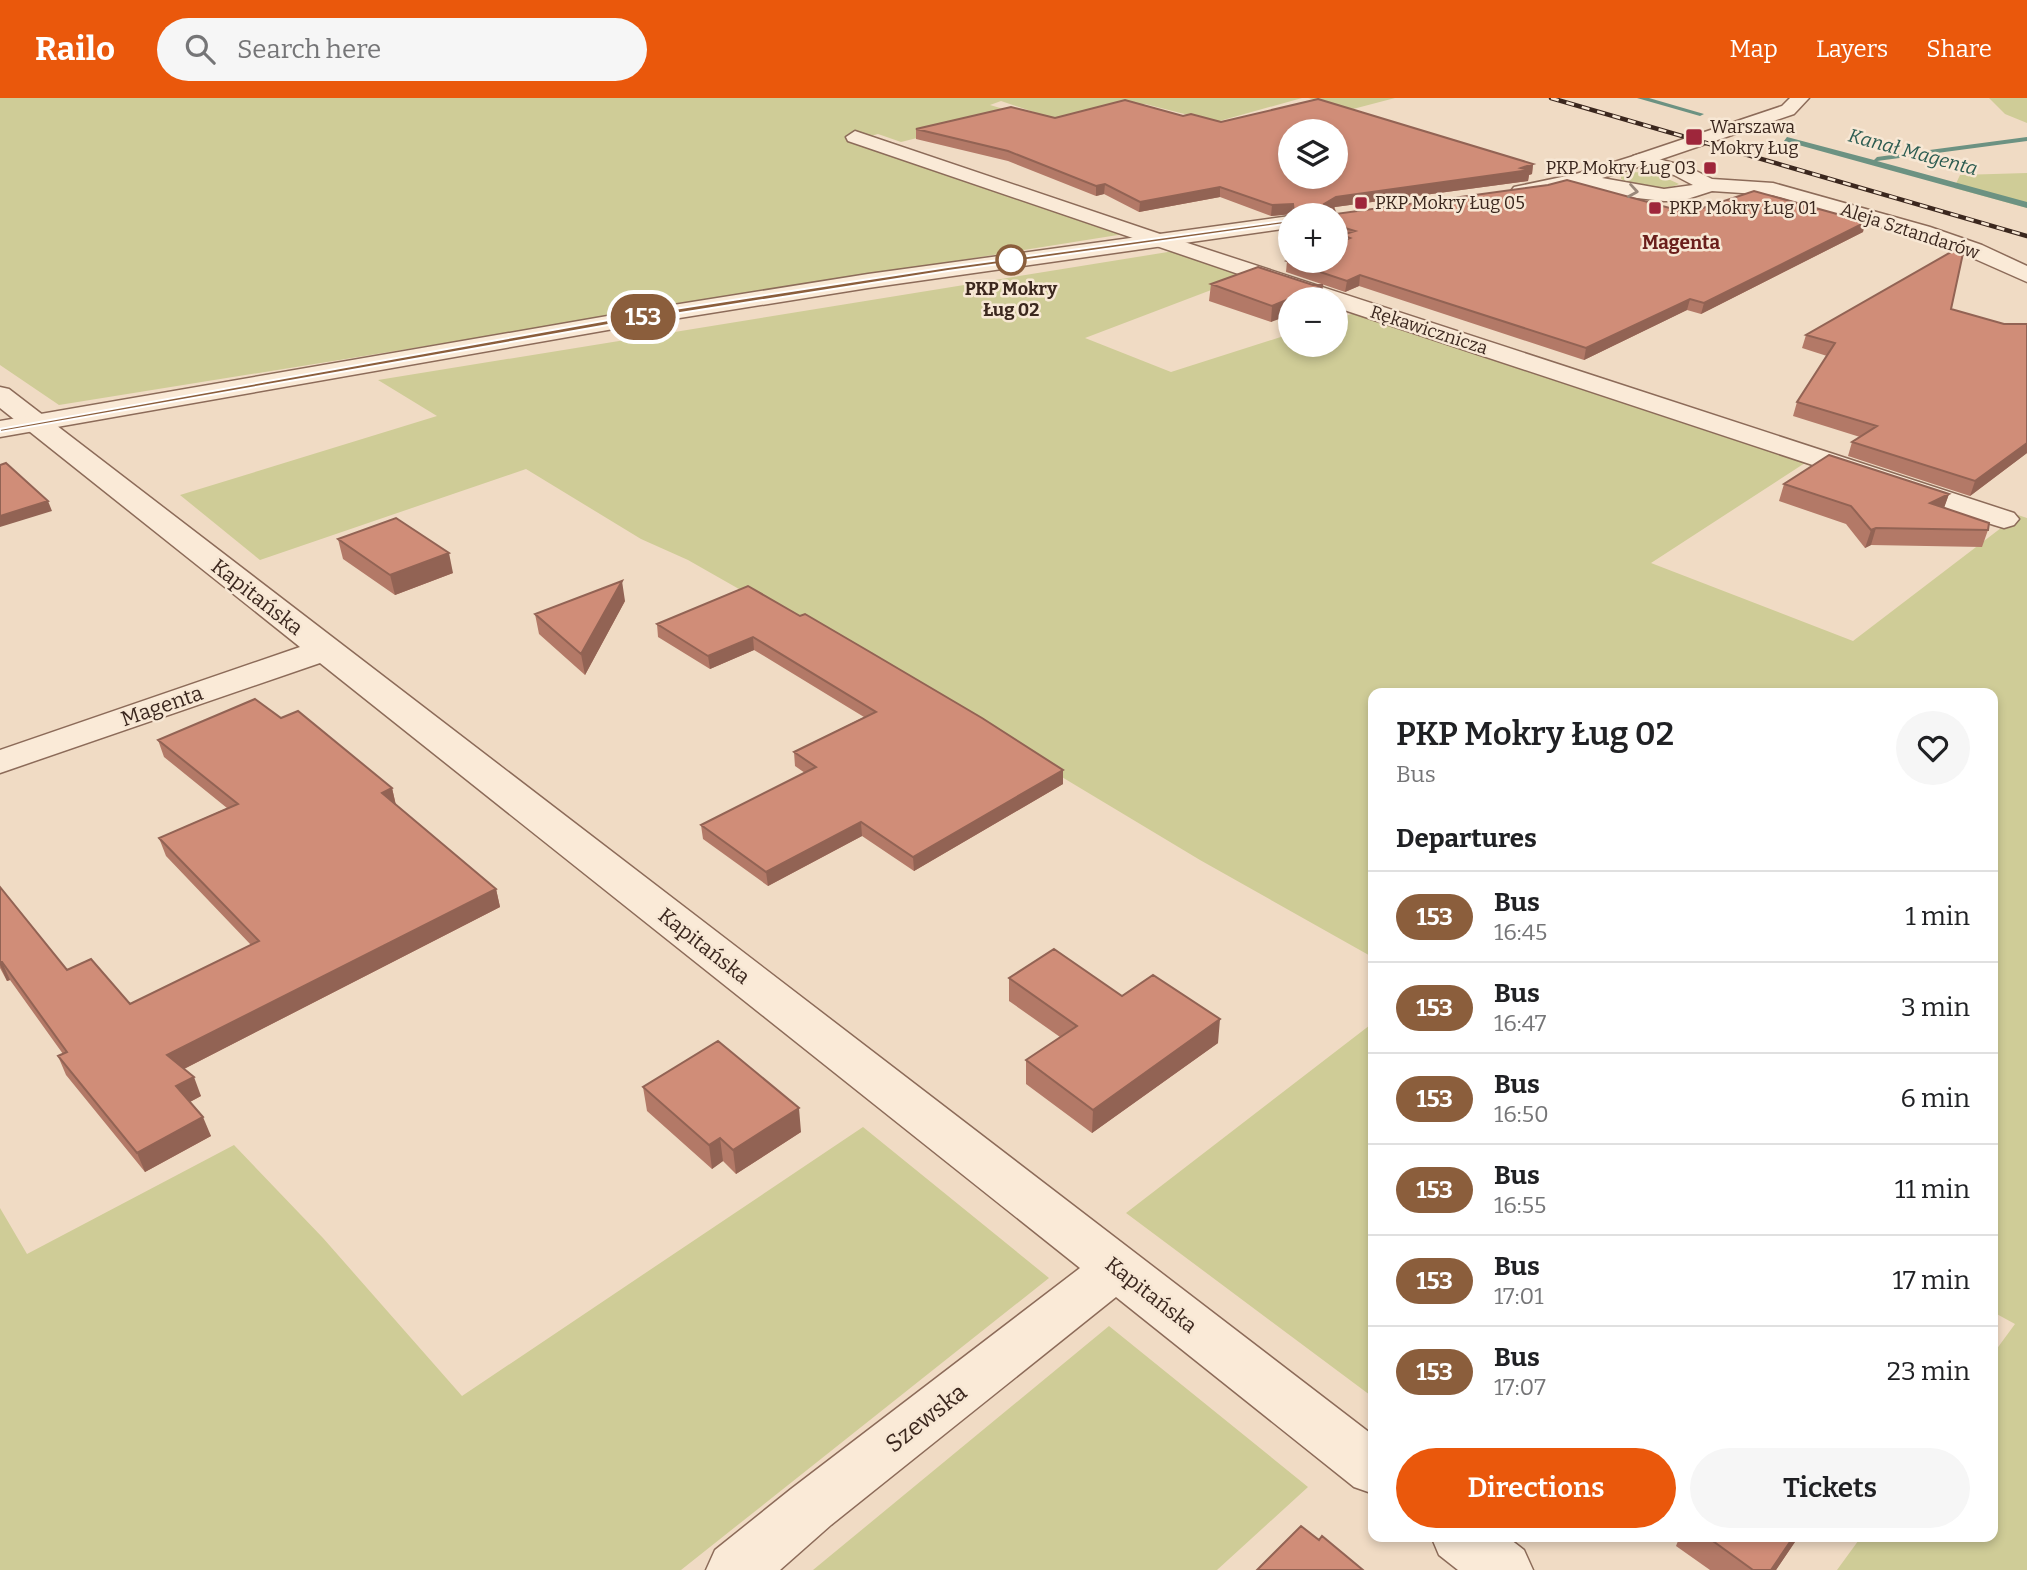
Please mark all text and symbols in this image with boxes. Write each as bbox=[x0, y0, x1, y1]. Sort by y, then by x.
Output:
search box bbox=[157, 18, 647, 81]
text: Railo bbox=[35, 29, 115, 69]
icon: search bbox=[181, 30, 219, 68]
text: Search here bbox=[237, 34, 381, 65]
text: Map bbox=[1730, 35, 1778, 63]
text: Layers bbox=[1816, 35, 1888, 63]
text: Share bbox=[1926, 35, 1992, 63]
place label: Warszawa Mokry Ług bbox=[1710, 116, 1798, 159]
map controls bbox=[1278, 119, 1348, 357]
button: layers bbox=[1278, 119, 1348, 189]
water label: Kanał Magenta bbox=[1846, 124, 1980, 180]
marker: Warszawa Mokry Ług bbox=[1684, 127, 1704, 147]
place label: PKP Mokry Ług 03 bbox=[1545, 157, 1696, 179]
marker: PKP Mokry Ług 03 bbox=[1702, 160, 1718, 176]
one-way arrow bbox=[1627, 183, 1639, 198]
place label: PKP Mokry Ług 05 bbox=[1375, 192, 1525, 214]
marker: PKP Mokry Ług 05 bbox=[1353, 195, 1369, 211]
place label: PKP Mokry Ług 01 bbox=[1669, 197, 1817, 219]
street label: Aleja Sztandarów bbox=[1838, 198, 1983, 264]
marker: PKP Mokry Ług 01 bbox=[1647, 200, 1663, 216]
button: + bbox=[1278, 203, 1348, 273]
district label: Magenta bbox=[1642, 231, 1720, 254]
marker: PKP Mokry Ług 02 bbox=[996, 245, 1026, 275]
place label: PKP Mokry Ług 02 bbox=[965, 278, 1058, 321]
button: − bbox=[1278, 287, 1348, 357]
line badge: 153 bbox=[603, 294, 683, 340]
street label: Rękawicznicza bbox=[1367, 301, 1491, 359]
text: 153 bbox=[625, 303, 661, 331]
street label: Kapitańska bbox=[206, 553, 308, 641]
street label: Magenta bbox=[118, 680, 207, 732]
button: heart bbox=[1896, 711, 1970, 785]
text: PKP Mokry Ług 02 bbox=[1396, 714, 1674, 754]
text: Bus bbox=[1396, 760, 1436, 788]
text: Departures bbox=[1396, 823, 1537, 854]
text: Bus bbox=[1494, 887, 1540, 918]
text: 1 min bbox=[1905, 901, 1970, 932]
street label: Kapitańska bbox=[653, 902, 755, 990]
text: 153 bbox=[1416, 903, 1453, 931]
text: 16:45 bbox=[1494, 918, 1547, 946]
text: Bus bbox=[1494, 978, 1540, 1009]
text: 3 min bbox=[1901, 992, 1970, 1023]
text: 153 bbox=[1416, 994, 1453, 1022]
text: 16:47 bbox=[1494, 1009, 1546, 1037]
text: Bus bbox=[1494, 1069, 1540, 1100]
text: 6 min bbox=[1901, 1083, 1970, 1114]
text: 153 bbox=[1416, 1085, 1453, 1113]
text: 16:50 bbox=[1494, 1100, 1549, 1128]
text: Bus bbox=[1494, 1160, 1540, 1191]
text: 11 min bbox=[1895, 1174, 1970, 1205]
text: 153 bbox=[1416, 1176, 1453, 1204]
text: 16:55 bbox=[1494, 1191, 1546, 1219]
street label: Kapitańska bbox=[1100, 1251, 1202, 1339]
text: Bus bbox=[1494, 1251, 1540, 1282]
text: 17 min bbox=[1892, 1265, 1970, 1296]
text: 153 bbox=[1416, 1267, 1453, 1295]
text: 17:01 bbox=[1494, 1282, 1544, 1310]
text: Bus bbox=[1494, 1342, 1540, 1373]
text: 23 min bbox=[1887, 1356, 1970, 1387]
text: 153 bbox=[1416, 1358, 1453, 1386]
text: 17:07 bbox=[1494, 1373, 1546, 1401]
street label: Szewska bbox=[880, 1378, 972, 1458]
button: Directions bbox=[1396, 1448, 1676, 1528]
button: Tickets bbox=[1690, 1448, 1970, 1528]

